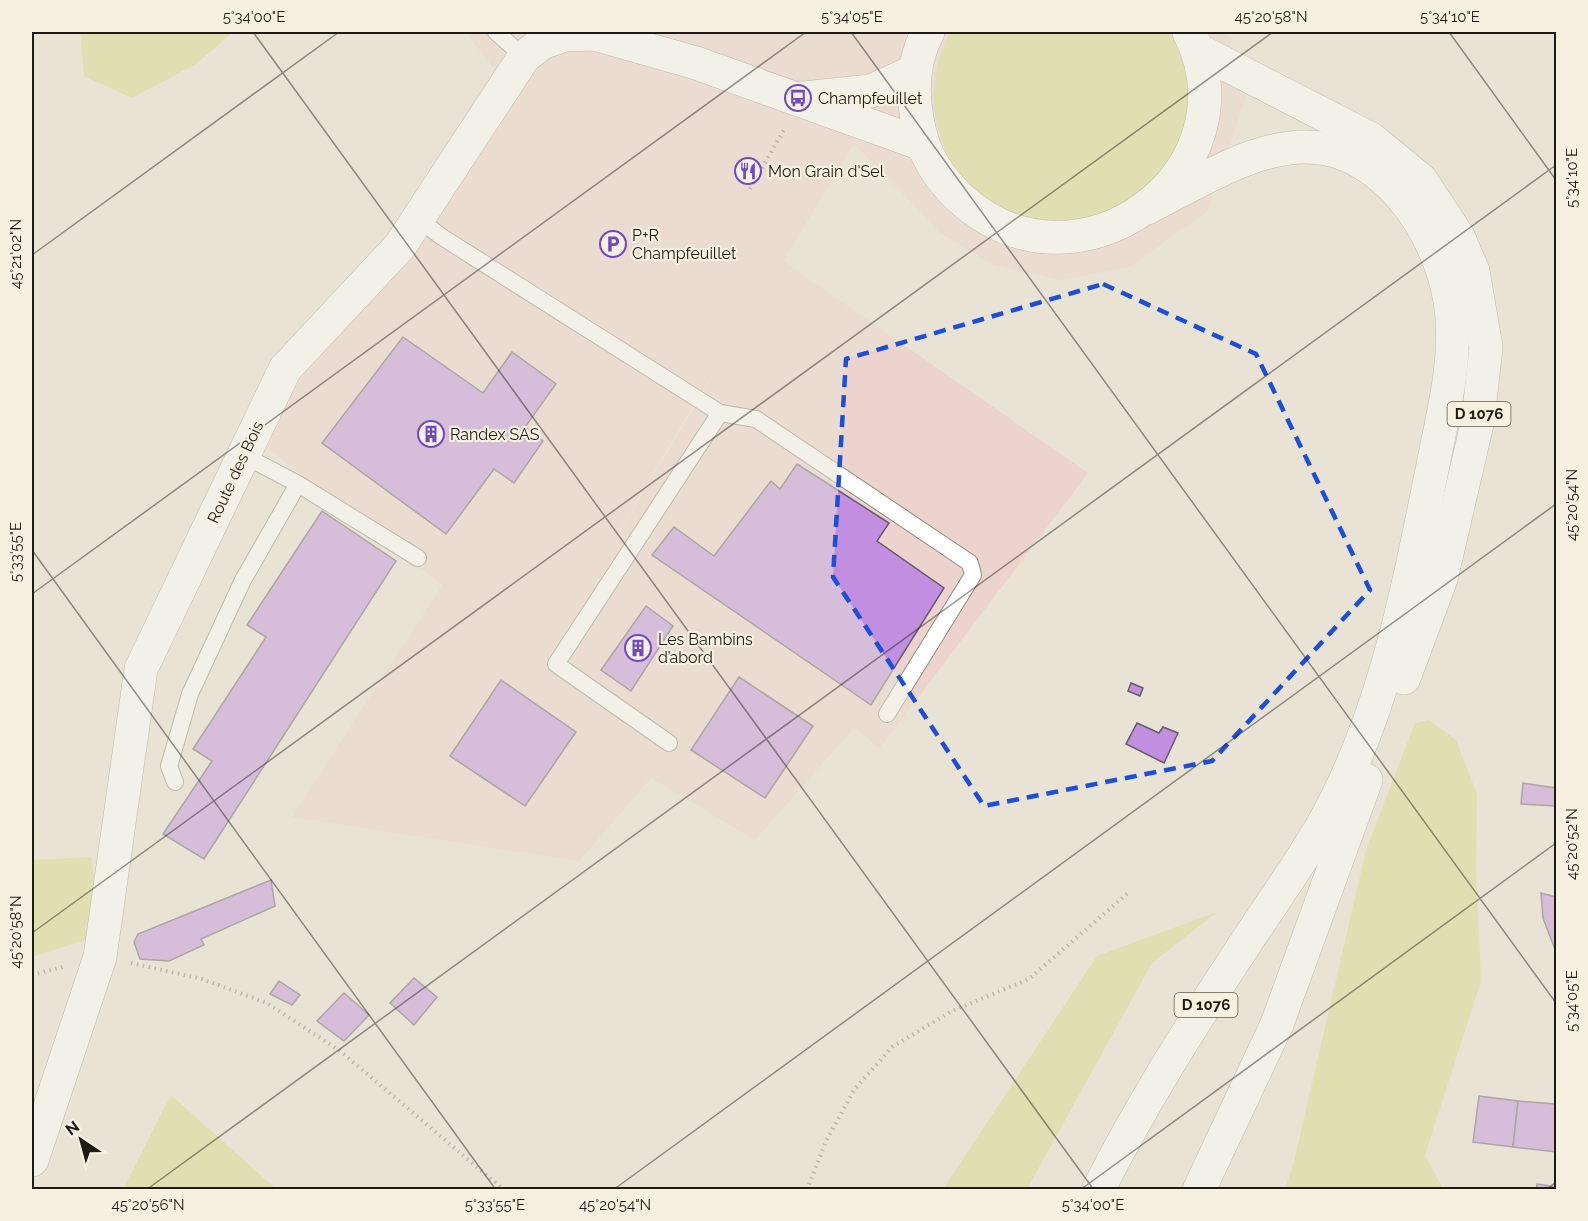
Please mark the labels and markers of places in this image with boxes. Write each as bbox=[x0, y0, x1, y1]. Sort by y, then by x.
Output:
bus stop icon: Champfeuillet bbox=[783, 83, 813, 113]
place label: Champfeuillet bbox=[818, 89, 923, 108]
restaurant icon: Mon Grain d'Sel bbox=[733, 156, 763, 186]
place label: Mon Grain d'Sel bbox=[768, 162, 885, 181]
place label: P+R Champfeuillet bbox=[632, 226, 737, 263]
parking icon: P+R Champfeuillet bbox=[598, 229, 628, 259]
building icon: Randex SAS bbox=[416, 419, 446, 449]
place label: Randex SAS bbox=[450, 425, 540, 444]
place label: Les Bambins d’abord bbox=[658, 630, 753, 667]
building icon: Les Bambins d’abord bbox=[623, 633, 653, 663]

